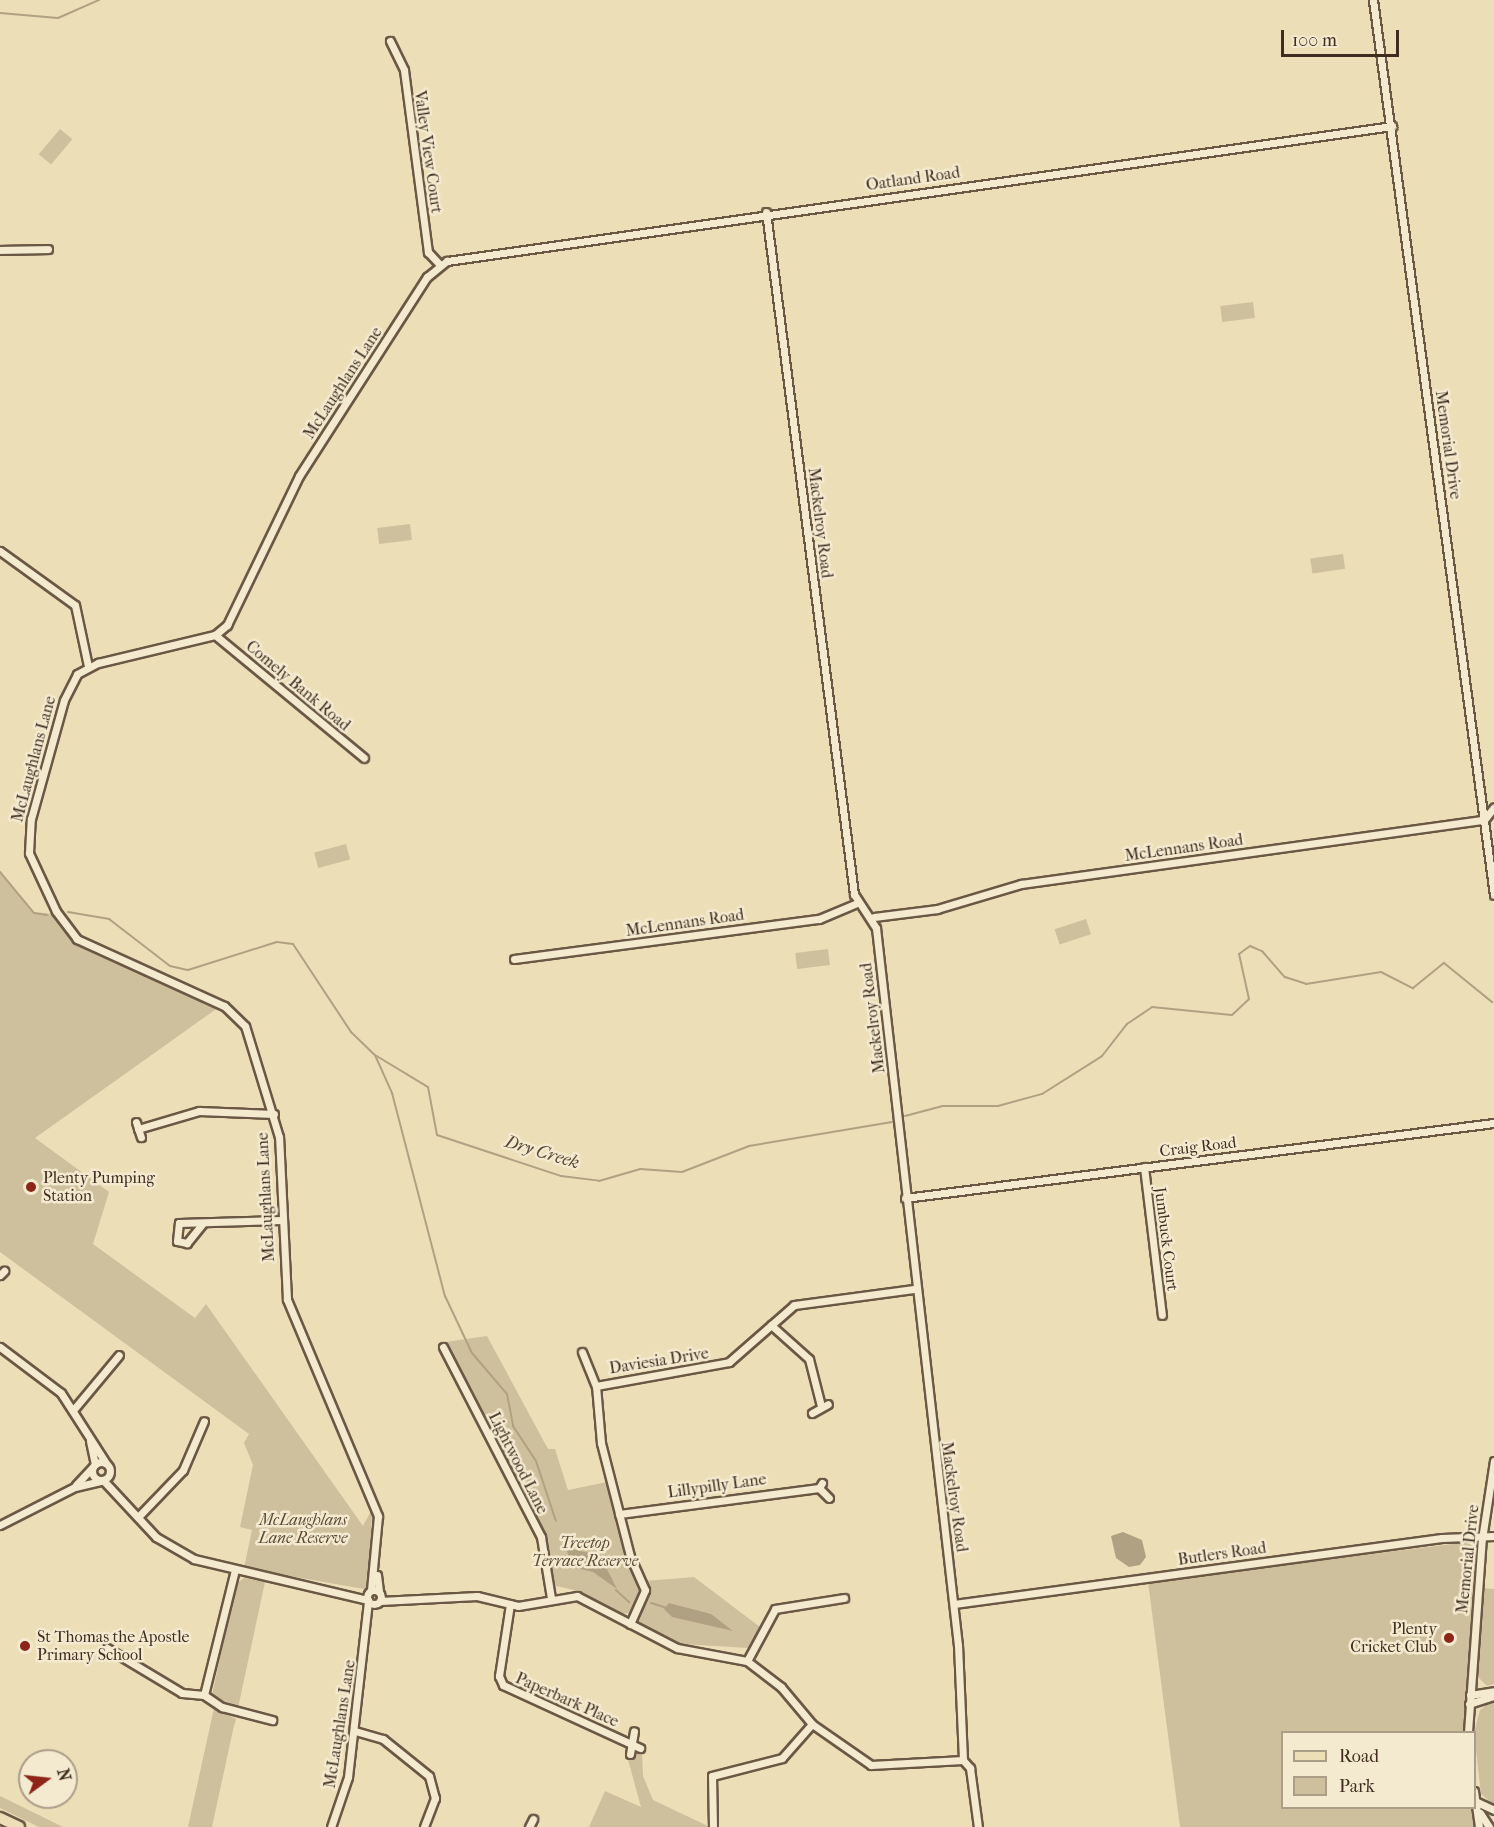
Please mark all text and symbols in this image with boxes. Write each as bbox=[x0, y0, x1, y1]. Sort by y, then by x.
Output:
scale bar bbox=[1284, 18, 1402, 56]
text: 100 m bbox=[1292, 30, 1337, 51]
street label: Valley View Court bbox=[410, 89, 446, 215]
street label: Oatland Road bbox=[865, 163, 961, 195]
street label: McLaughlans Lane bbox=[300, 323, 386, 443]
street label: Memorial Drive bbox=[1431, 389, 1465, 501]
street label: Mackelroy Road bbox=[804, 467, 836, 579]
street label: Comely Bank Road bbox=[242, 637, 354, 735]
street label: McLaughlans Lane bbox=[8, 694, 60, 824]
street label: McLennans Road bbox=[1124, 830, 1244, 866]
street label: McLennans Road bbox=[625, 905, 745, 941]
street label: Mackelroy Road bbox=[857, 962, 889, 1074]
water label: Dry Creek bbox=[502, 1131, 582, 1175]
street label: McLaughlans Lane bbox=[253, 1132, 279, 1262]
street label: Craig Road bbox=[1159, 1133, 1237, 1161]
place label: Plenty Pumping Station bbox=[43, 1168, 155, 1206]
marker: Plenty Pumping Station bbox=[24, 1180, 38, 1194]
street label: Jumbuck Court bbox=[1150, 1186, 1182, 1292]
street label: Daviesia Drive bbox=[608, 1344, 710, 1378]
street label: Lightwood Lane bbox=[484, 1409, 552, 1517]
street label: Mackelroy Road bbox=[937, 1441, 971, 1553]
street label: Lillypilly Lane bbox=[666, 1470, 768, 1502]
street label: Memorial Drive bbox=[1453, 1504, 1483, 1614]
park label: McLaughlans Lane Reserve bbox=[259, 1510, 347, 1548]
park label: Treetop Terrace Reserve bbox=[532, 1533, 638, 1571]
street label: Butlers Road bbox=[1177, 1538, 1267, 1570]
place label: Plenty Cricket Club bbox=[1350, 1619, 1437, 1657]
place label: St Thomas the Apostle Primary School bbox=[37, 1627, 189, 1665]
marker: Plenty Cricket Club bbox=[1442, 1631, 1456, 1645]
marker: St Thomas the Apostle Primary School bbox=[18, 1639, 32, 1653]
street label: McLaughlans Lane bbox=[320, 1658, 360, 1790]
street label: Paperbark Place bbox=[512, 1669, 622, 1731]
legend bbox=[1281, 1731, 1476, 1809]
text: Road bbox=[1339, 1746, 1379, 1767]
north arrow bbox=[18, 1749, 78, 1809]
text: N bbox=[53, 1766, 75, 1783]
text: Park bbox=[1339, 1776, 1375, 1797]

